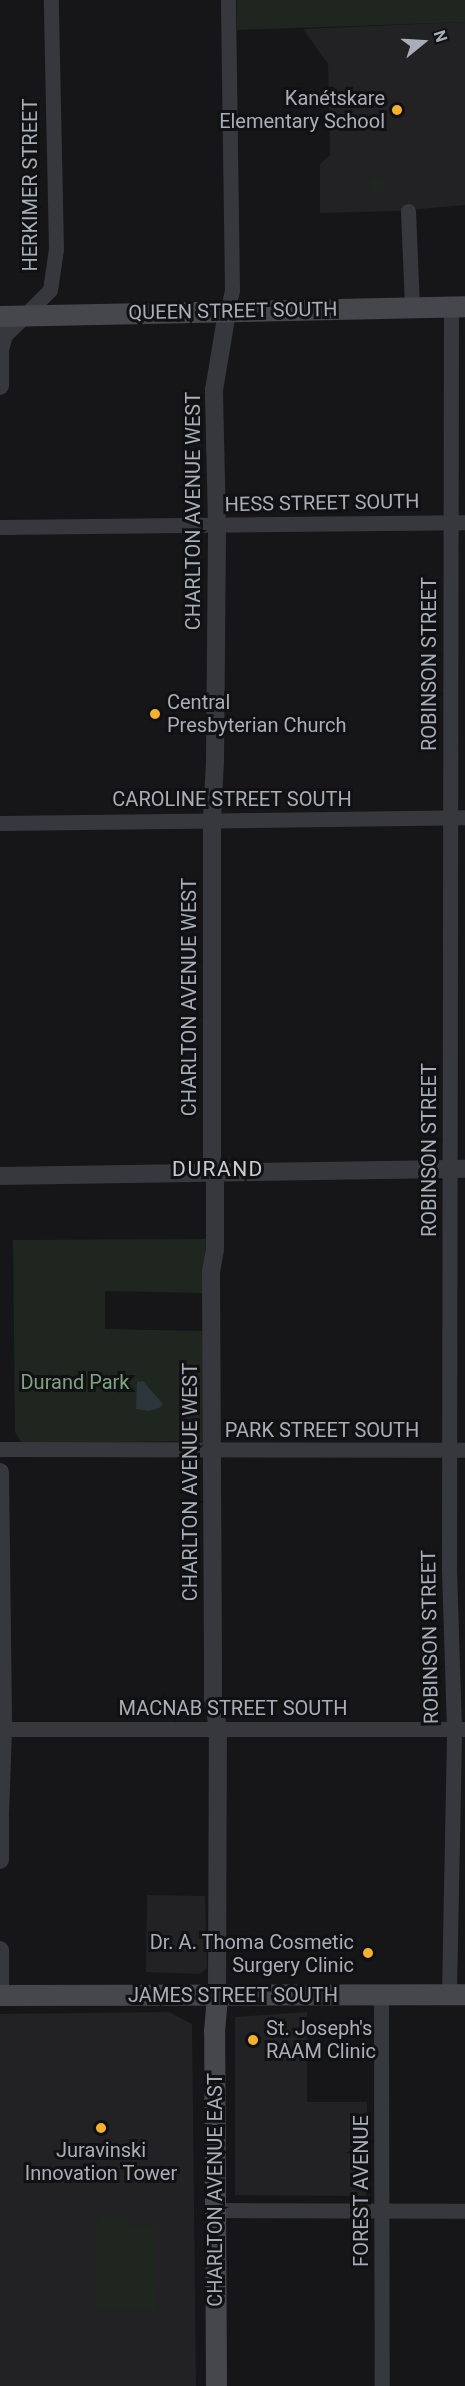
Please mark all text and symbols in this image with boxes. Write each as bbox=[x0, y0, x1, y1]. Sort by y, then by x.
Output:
north arrow bbox=[393, 12, 453, 72]
text: N bbox=[430, 28, 451, 45]
place label: Kanétskare Elementary School bbox=[219, 86, 385, 133]
street label: HERKIMER STREET bbox=[18, 98, 42, 272]
marker: Kanétskare Elementary School bbox=[390, 103, 404, 117]
street label: QUEEN STREET SOUTH bbox=[128, 297, 338, 325]
street label: CHARLTON AVENUE WEST bbox=[181, 392, 205, 630]
street label: HESS STREET SOUTH bbox=[224, 489, 420, 517]
street label: ROBINSON STREET bbox=[417, 577, 441, 751]
place label: Central Presbyterian Church bbox=[167, 690, 347, 737]
marker: Central Presbyterian Church bbox=[148, 707, 162, 721]
street label: CAROLINE STREET SOUTH bbox=[112, 787, 352, 811]
street label: CHARLTON AVENUE WEST bbox=[177, 878, 201, 1116]
street label: ROBINSON STREET bbox=[417, 1063, 441, 1237]
district label: DURAND bbox=[172, 1156, 264, 1182]
street label: CHARLTON AVENUE WEST bbox=[178, 1363, 202, 1601]
park label: Durand Park bbox=[20, 1370, 130, 1394]
street label: PARK STREET SOUTH bbox=[225, 1418, 419, 1442]
street label: ROBINSON STREET bbox=[416, 1550, 444, 1724]
street label: MACNAB STREET SOUTH bbox=[118, 1696, 348, 1720]
place label: Dr. A. Thoma Cosmetic Surgery Clinic bbox=[149, 1930, 354, 1977]
marker: Dr. A. Thoma Cosmetic Surgery Clinic bbox=[359, 1944, 377, 1962]
street label: JAMES STREET SOUTH bbox=[128, 1983, 338, 2007]
place label: St. Joseph's RAAM Clinic bbox=[266, 2016, 376, 2063]
marker: St. Joseph's RAAM Clinic bbox=[244, 2031, 262, 2049]
street label: CHARLTON AVENUE EAST bbox=[203, 2073, 227, 2307]
street label: FOREST AVENUE bbox=[349, 2115, 373, 2267]
marker: Juravinski Innovation Tower bbox=[94, 2121, 108, 2135]
place label: Juravinski Innovation Tower bbox=[25, 2138, 177, 2185]

